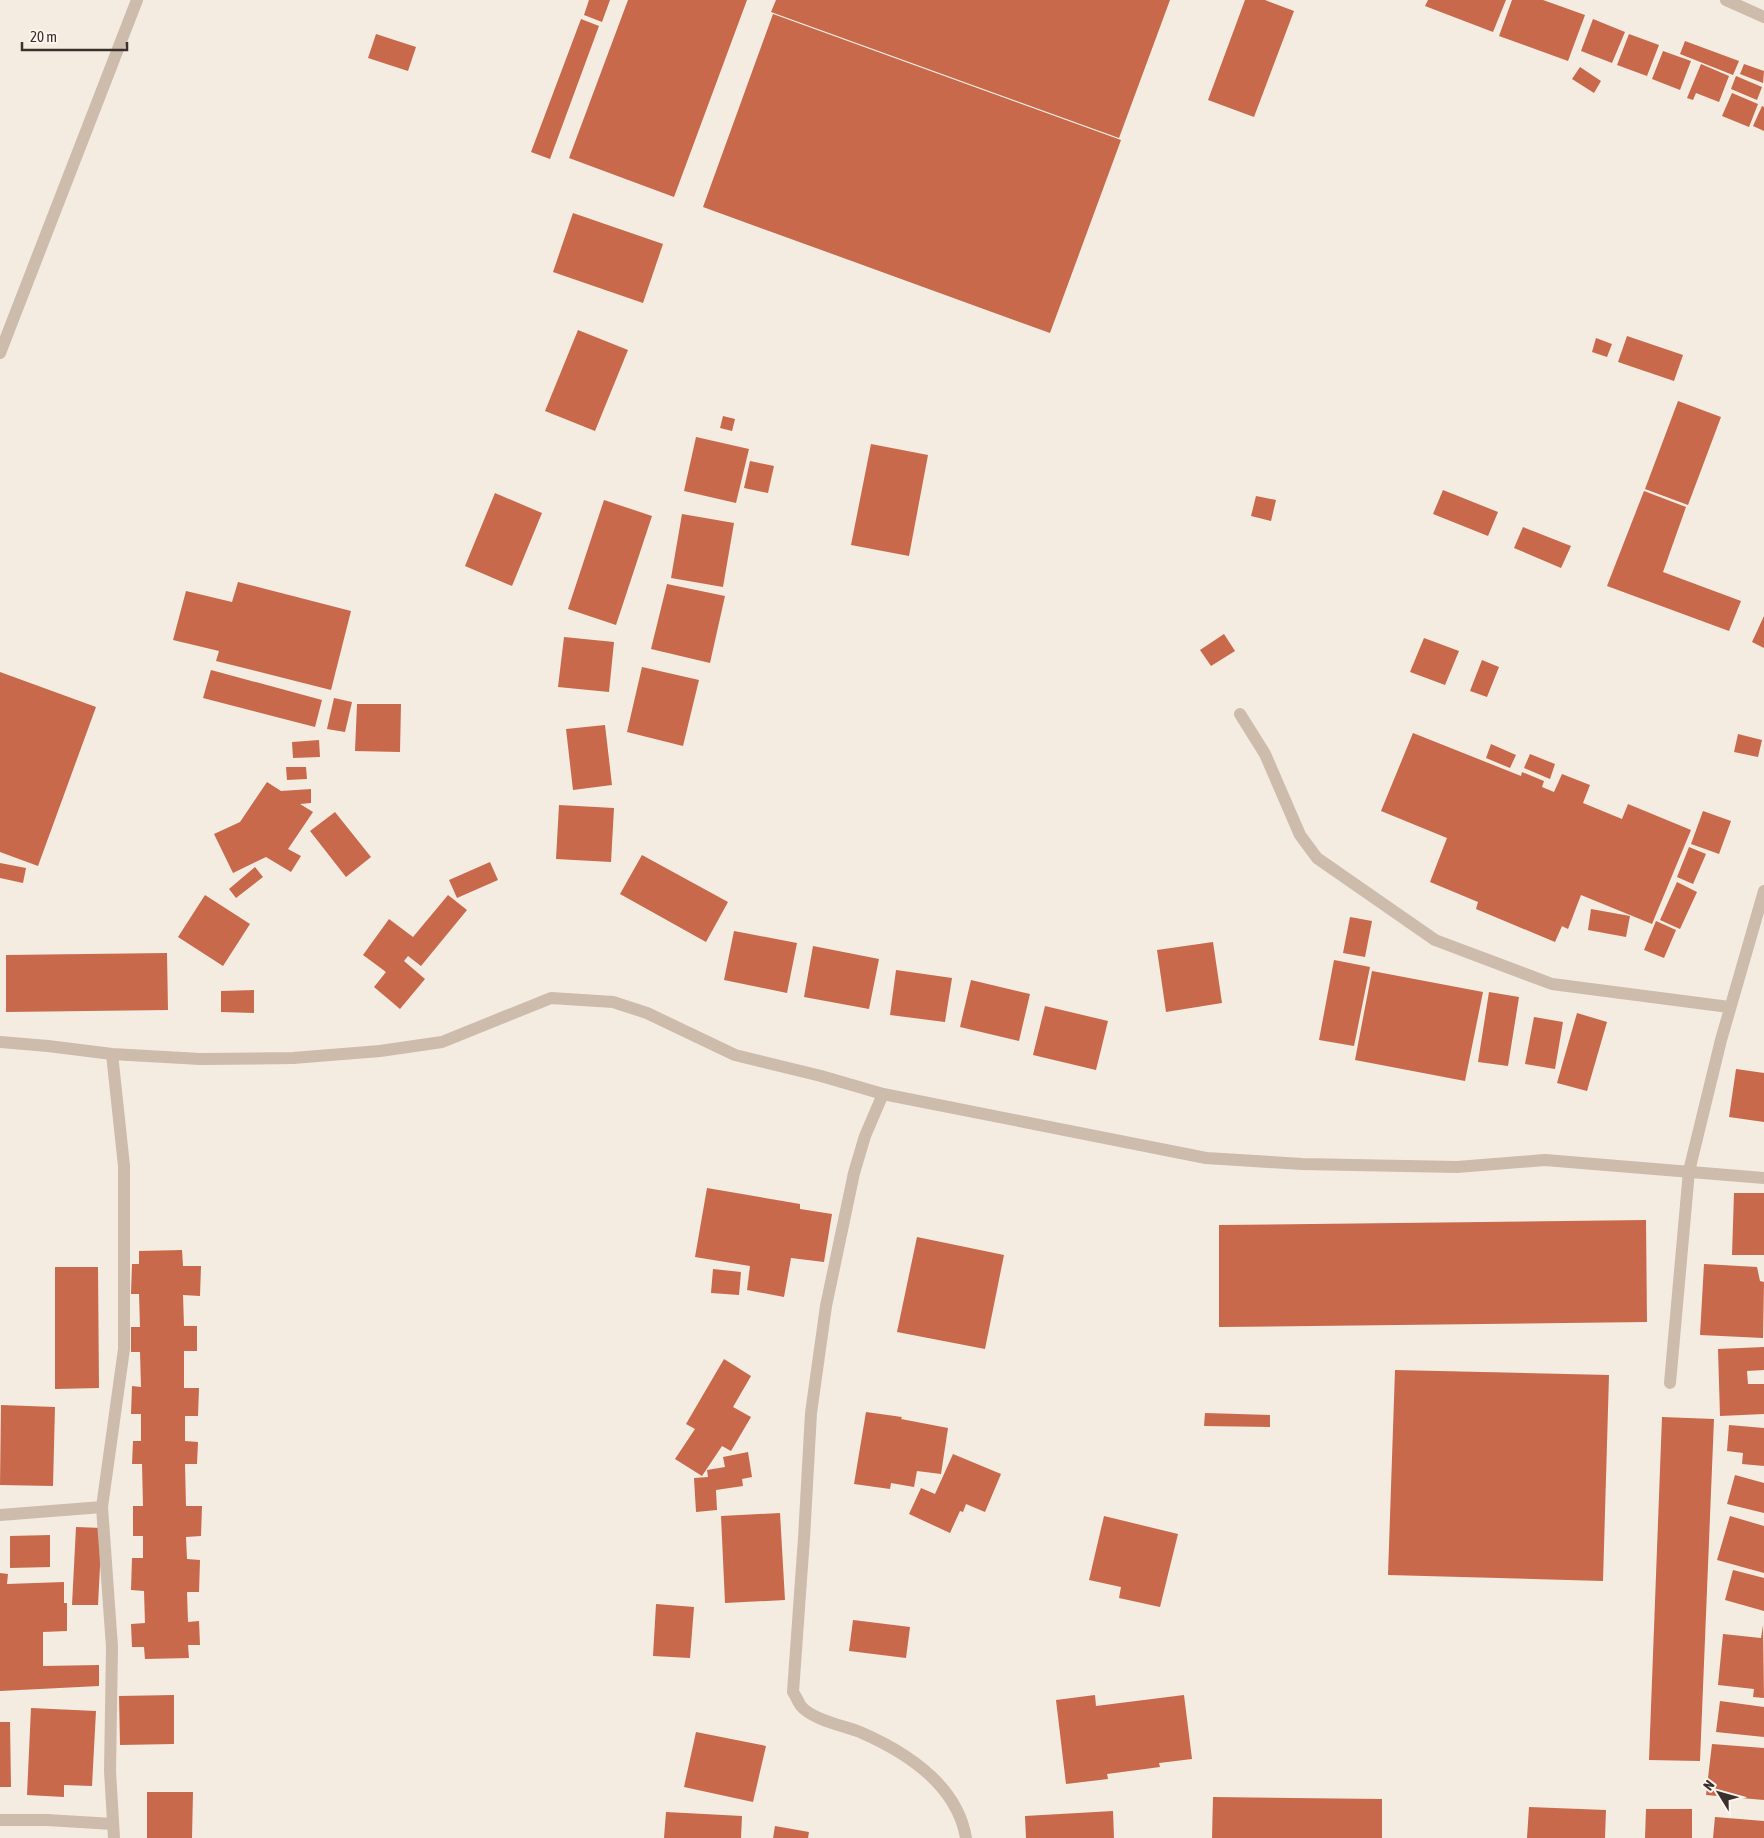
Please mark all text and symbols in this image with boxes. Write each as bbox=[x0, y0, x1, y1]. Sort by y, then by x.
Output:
scale bar bbox=[22, 20, 128, 52]
text: 20 m bbox=[30, 28, 57, 45]
north arrow bbox=[1694, 1768, 1744, 1818]
text: N bbox=[1700, 1777, 1717, 1793]

